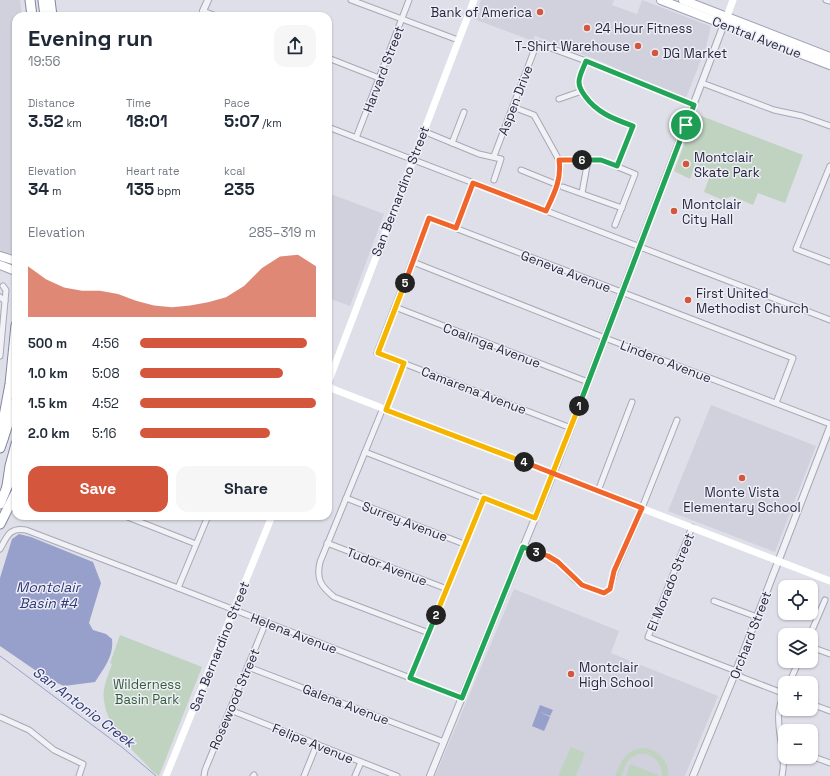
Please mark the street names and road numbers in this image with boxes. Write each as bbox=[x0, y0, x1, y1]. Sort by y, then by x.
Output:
street label: Central Avenue bbox=[710, 13, 804, 62]
street label: Harvard Street bbox=[359, 24, 408, 115]
street label: Aspen Drive bbox=[494, 63, 537, 138]
street label: San Bernardino Street bbox=[368, 123, 433, 259]
street label: Geneva Avenue bbox=[518, 247, 613, 296]
street label: Coalinga Avenue bbox=[441, 319, 543, 372]
street label: Lindero Avenue bbox=[618, 336, 714, 387]
street label: Camarena Avenue bbox=[419, 363, 529, 418]
street label: Surrey Avenue bbox=[360, 497, 450, 546]
street label: El Morado Street bbox=[643, 531, 698, 634]
street label: Tudor Avenue bbox=[344, 543, 430, 590]
street label: San Bernardino Street bbox=[186, 579, 253, 714]
street label: Orchard Street bbox=[726, 589, 775, 681]
street label: Helena Avenue bbox=[248, 609, 340, 658]
street label: Rosewood Street bbox=[205, 646, 263, 752]
street label: Galena Avenue bbox=[300, 680, 392, 729]
street label: Felipe Avenue bbox=[270, 719, 356, 767]

